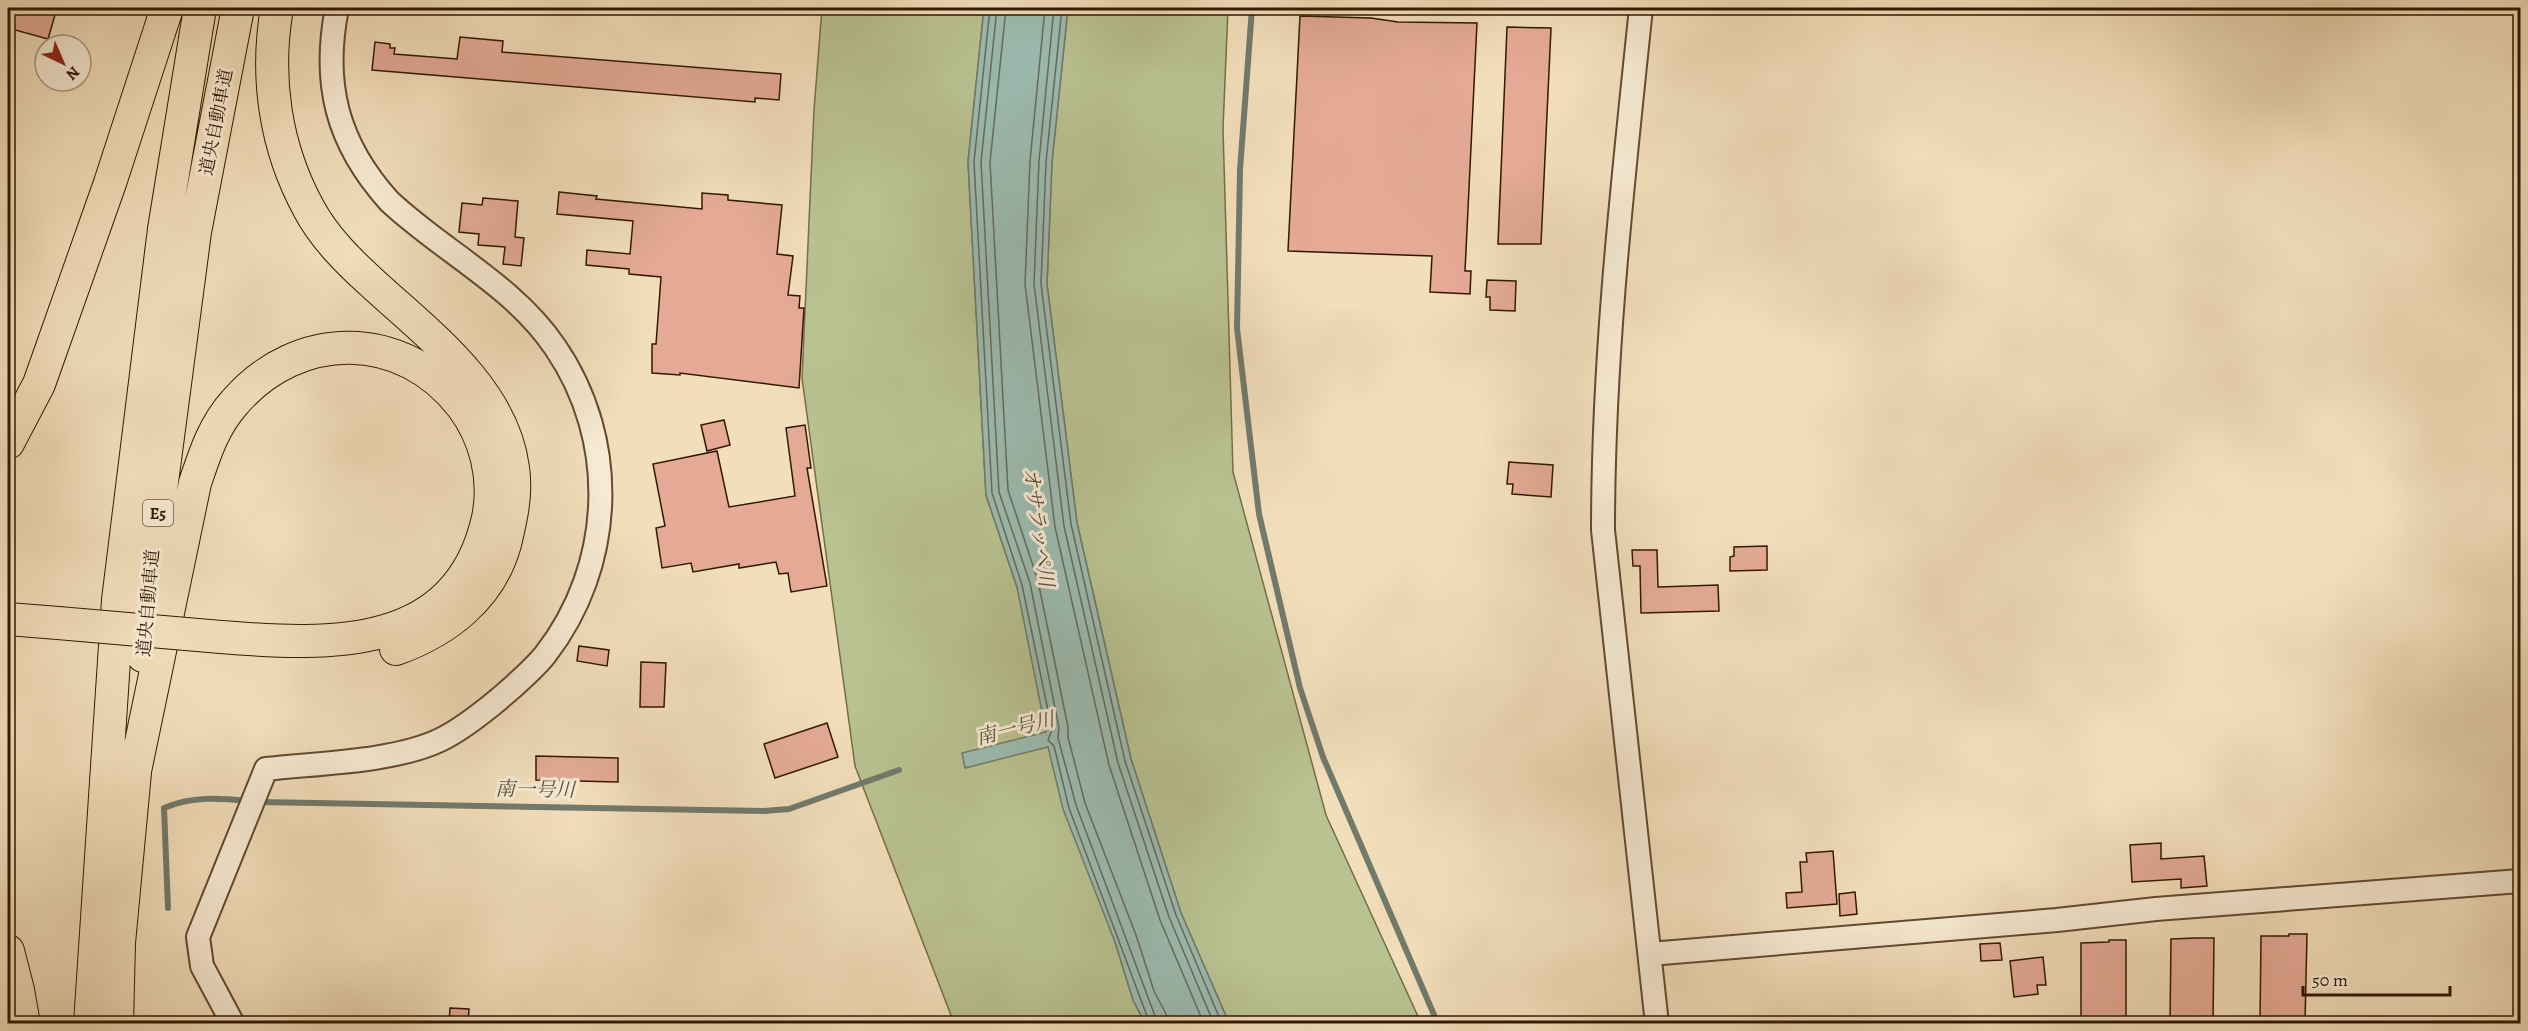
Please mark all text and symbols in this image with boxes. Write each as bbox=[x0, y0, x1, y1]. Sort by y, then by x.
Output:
north arrow bbox=[33, 33, 93, 93]
text: N bbox=[61, 61, 85, 85]
street label: 道央自動車道 bbox=[194, 67, 238, 177]
water label: オサラッペ川 bbox=[1017, 466, 1060, 590]
road number: E5 bbox=[143, 500, 173, 526]
street label: 道央自動車道 bbox=[131, 548, 165, 658]
water label: 南一号川 bbox=[973, 705, 1059, 751]
water label: 南一号川 bbox=[495, 775, 577, 804]
scale bar bbox=[2303, 959, 2450, 997]
text: 50 m bbox=[2312, 968, 2348, 992]

